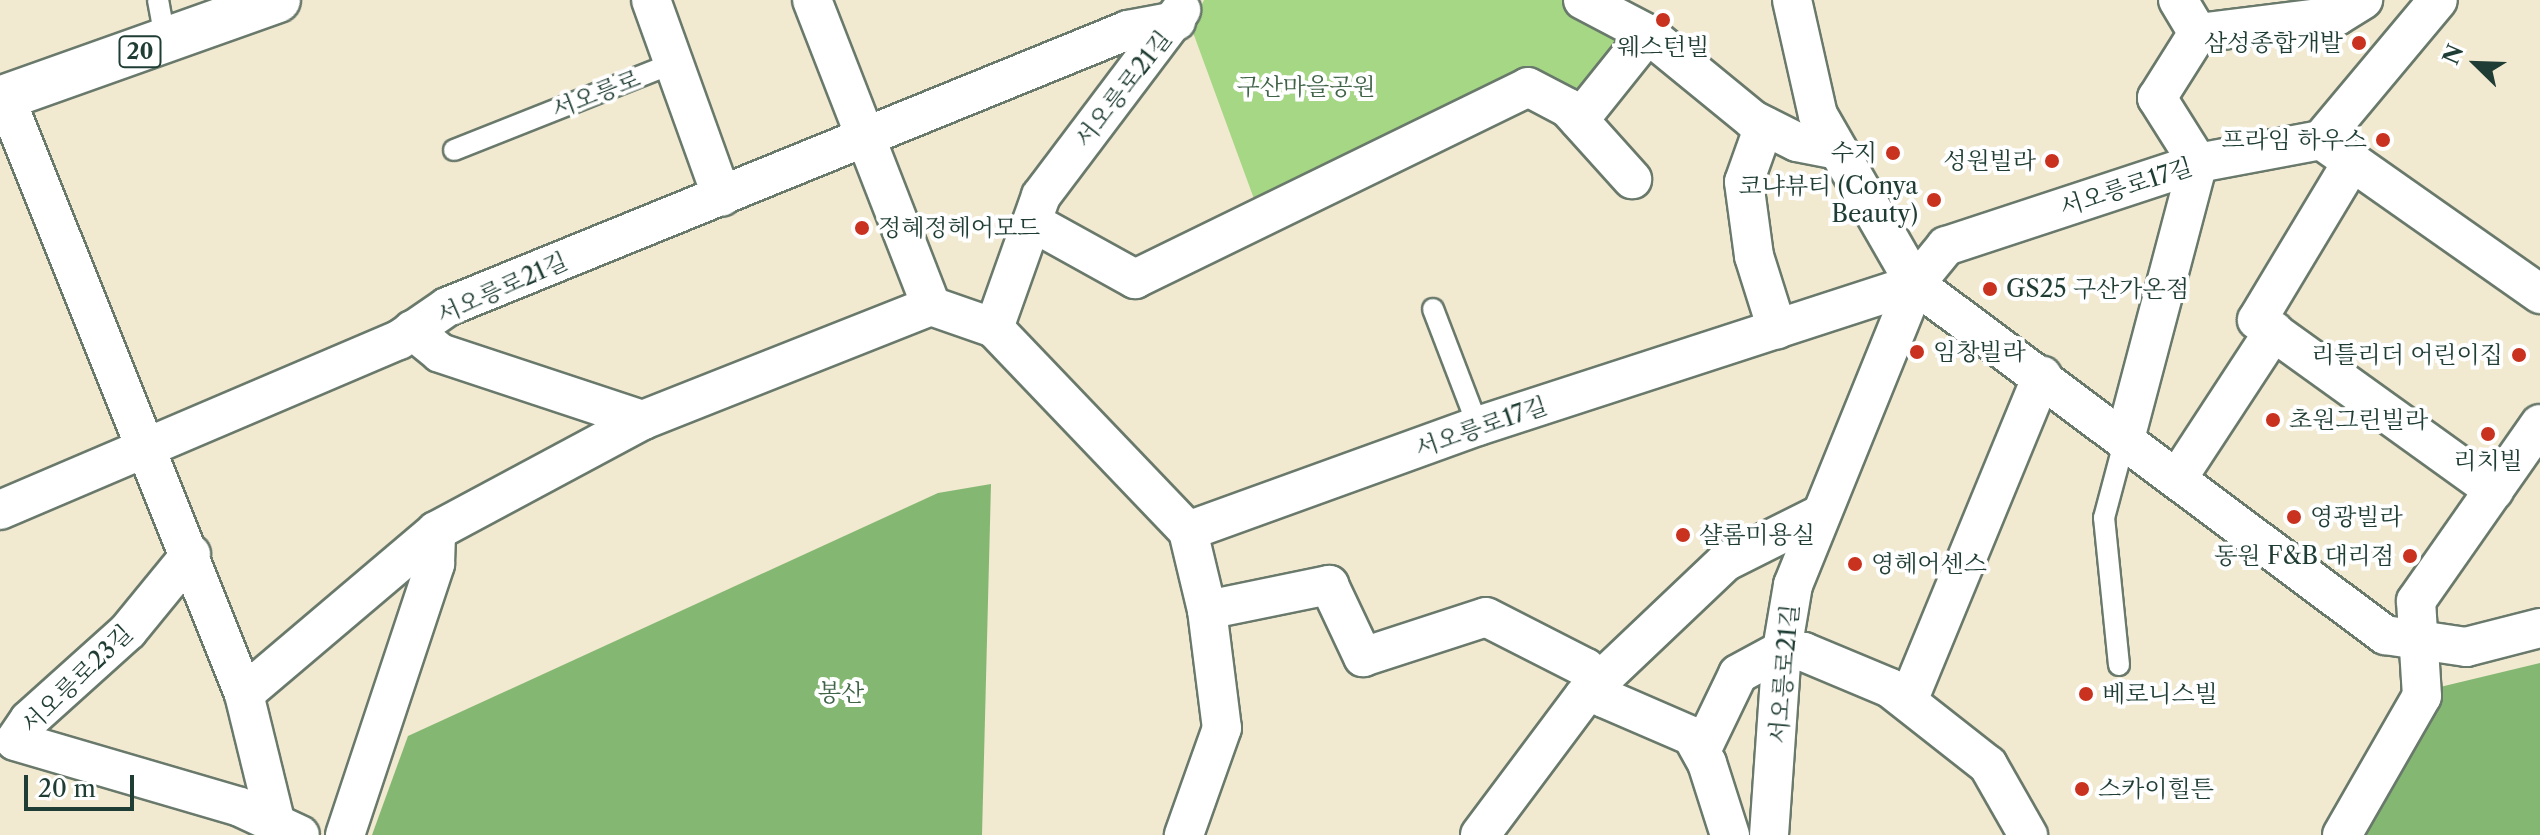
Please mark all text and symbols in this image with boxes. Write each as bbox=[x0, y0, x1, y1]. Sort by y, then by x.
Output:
marker: 웨스턴빌 bbox=[1654, 11, 1672, 29]
north arrow bbox=[2436, 24, 2516, 104]
street label: 서오릉로21길 bbox=[1069, 25, 1177, 153]
place label: 삼성종합개발 bbox=[2204, 29, 2343, 57]
place label: 웨스턴빌 bbox=[1617, 33, 1709, 61]
road number: 20 bbox=[118, 34, 162, 70]
marker: 삼성종합개발 bbox=[2350, 34, 2368, 52]
text: N bbox=[2437, 40, 2470, 69]
street label: 서오릉로 bbox=[548, 64, 644, 124]
park label: 구산마을공원 bbox=[1236, 73, 1376, 101]
place label: 프라임 하우스 bbox=[2222, 126, 2367, 154]
marker: 프라임 하우스 bbox=[2374, 131, 2392, 149]
place label: 수지 bbox=[1831, 139, 1877, 167]
marker: 수지 bbox=[1884, 144, 1902, 162]
place label: 성원빌라 bbox=[1943, 147, 2036, 175]
marker: 성원빌라 bbox=[2043, 152, 2061, 170]
street label: 서오릉로17길 bbox=[2056, 152, 2196, 222]
place label: 코냐뷰티 (Conya Beauty) bbox=[1739, 172, 1918, 228]
marker: 코냐뷰티 (Conya Beauty) bbox=[1925, 191, 1943, 209]
place label: 정혜정헤어모드 bbox=[878, 214, 1040, 242]
marker: 정혜정헤어모드 bbox=[853, 219, 871, 237]
street label: 서오릉로21길 bbox=[432, 246, 572, 330]
place label: GS25 구산가온점 bbox=[2006, 275, 2189, 303]
marker: GS25 구산가온점 bbox=[1981, 280, 1999, 298]
place label: 임창빌라 bbox=[1933, 338, 2026, 366]
place label: 리틀리더 어린이집 bbox=[2311, 341, 2503, 369]
marker: 임창빌라 bbox=[1908, 343, 1926, 361]
marker: 리틀리더 어린이집 bbox=[2510, 346, 2528, 364]
street label: 서오릉로17길 bbox=[1411, 391, 1551, 463]
place label: 초원그린빌라 bbox=[2289, 406, 2428, 434]
marker: 초원그린빌라 bbox=[2264, 411, 2282, 429]
marker: 리치빌 bbox=[2479, 425, 2497, 443]
place label: 리치빌 bbox=[2453, 447, 2523, 475]
place label: 영광빌라 bbox=[2310, 503, 2403, 531]
marker: 영광빌라 bbox=[2285, 508, 2303, 526]
place label: 샬롬미용실 bbox=[1699, 521, 1815, 549]
marker: 샬롬미용실 bbox=[1674, 526, 1692, 544]
place label: 동원 F&B 대리점 bbox=[2214, 542, 2394, 570]
marker: 동원 F&B 대리점 bbox=[2401, 547, 2419, 565]
place label: 영헤어센스 bbox=[1871, 550, 1987, 578]
marker: 영헤어센스 bbox=[1846, 555, 1864, 573]
street label: 서오릉로21길 bbox=[1764, 603, 1804, 745]
street label: 서오릉로23길 bbox=[16, 619, 138, 739]
park label: 봉산 bbox=[818, 679, 864, 707]
place label: 베로니스빌 bbox=[2102, 680, 2218, 708]
marker: 베로니스빌 bbox=[2077, 685, 2095, 703]
scale bar bbox=[28, 759, 138, 809]
text: 20 m bbox=[38, 774, 96, 803]
place label: 스카이힐튼 bbox=[2098, 775, 2214, 803]
marker: 스카이힐튼 bbox=[2073, 780, 2091, 798]

